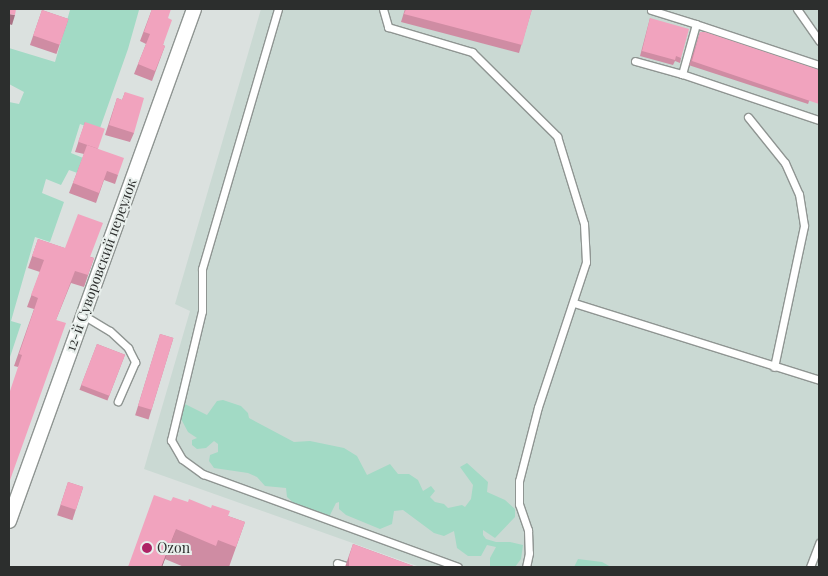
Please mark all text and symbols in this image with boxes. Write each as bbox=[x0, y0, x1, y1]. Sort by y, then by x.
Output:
street label: 12-й Суворовский переулок bbox=[62, 176, 140, 354]
place label: Ozon bbox=[157, 540, 190, 556]
marker: Ozon bbox=[141, 542, 153, 554]

